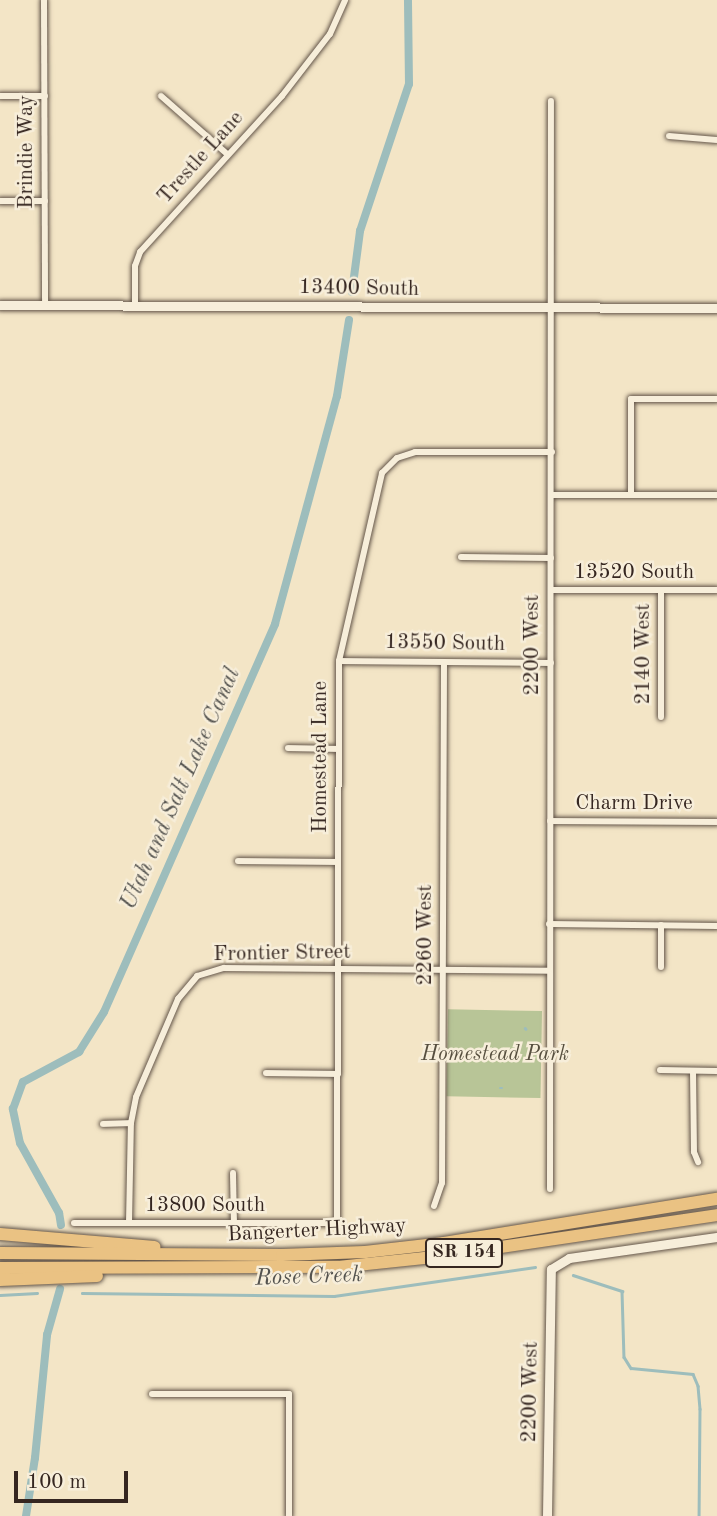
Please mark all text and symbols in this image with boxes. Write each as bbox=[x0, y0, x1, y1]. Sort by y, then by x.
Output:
street label: Brindie Way bbox=[14, 95, 40, 209]
street label: Trestle Lane bbox=[153, 106, 249, 210]
street label: 13400 South bbox=[299, 275, 419, 303]
street label: 13520 South bbox=[574, 560, 694, 586]
street label: 2200 West bbox=[520, 594, 546, 696]
street label: 2140 West bbox=[631, 603, 657, 705]
street label: 13550 South bbox=[385, 630, 505, 658]
water label: Utah and Salt Lake Canal bbox=[115, 664, 247, 914]
street label: Homestead Lane bbox=[308, 681, 334, 833]
street label: Charm Drive bbox=[575, 791, 693, 817]
street label: 2260 West bbox=[413, 884, 439, 986]
street label: Frontier Street bbox=[213, 940, 351, 968]
park label: Homestead Park bbox=[421, 1042, 569, 1068]
street label: 13800 South bbox=[145, 1193, 265, 1219]
street label: Bangerter Highway bbox=[227, 1214, 407, 1248]
road number: SR 154 bbox=[424, 1238, 504, 1268]
water label: Rose Creek bbox=[254, 1261, 364, 1293]
street label: 2200 West bbox=[518, 1341, 544, 1443]
scale bar bbox=[18, 1456, 131, 1500]
text: 100 m bbox=[27, 1472, 86, 1493]

